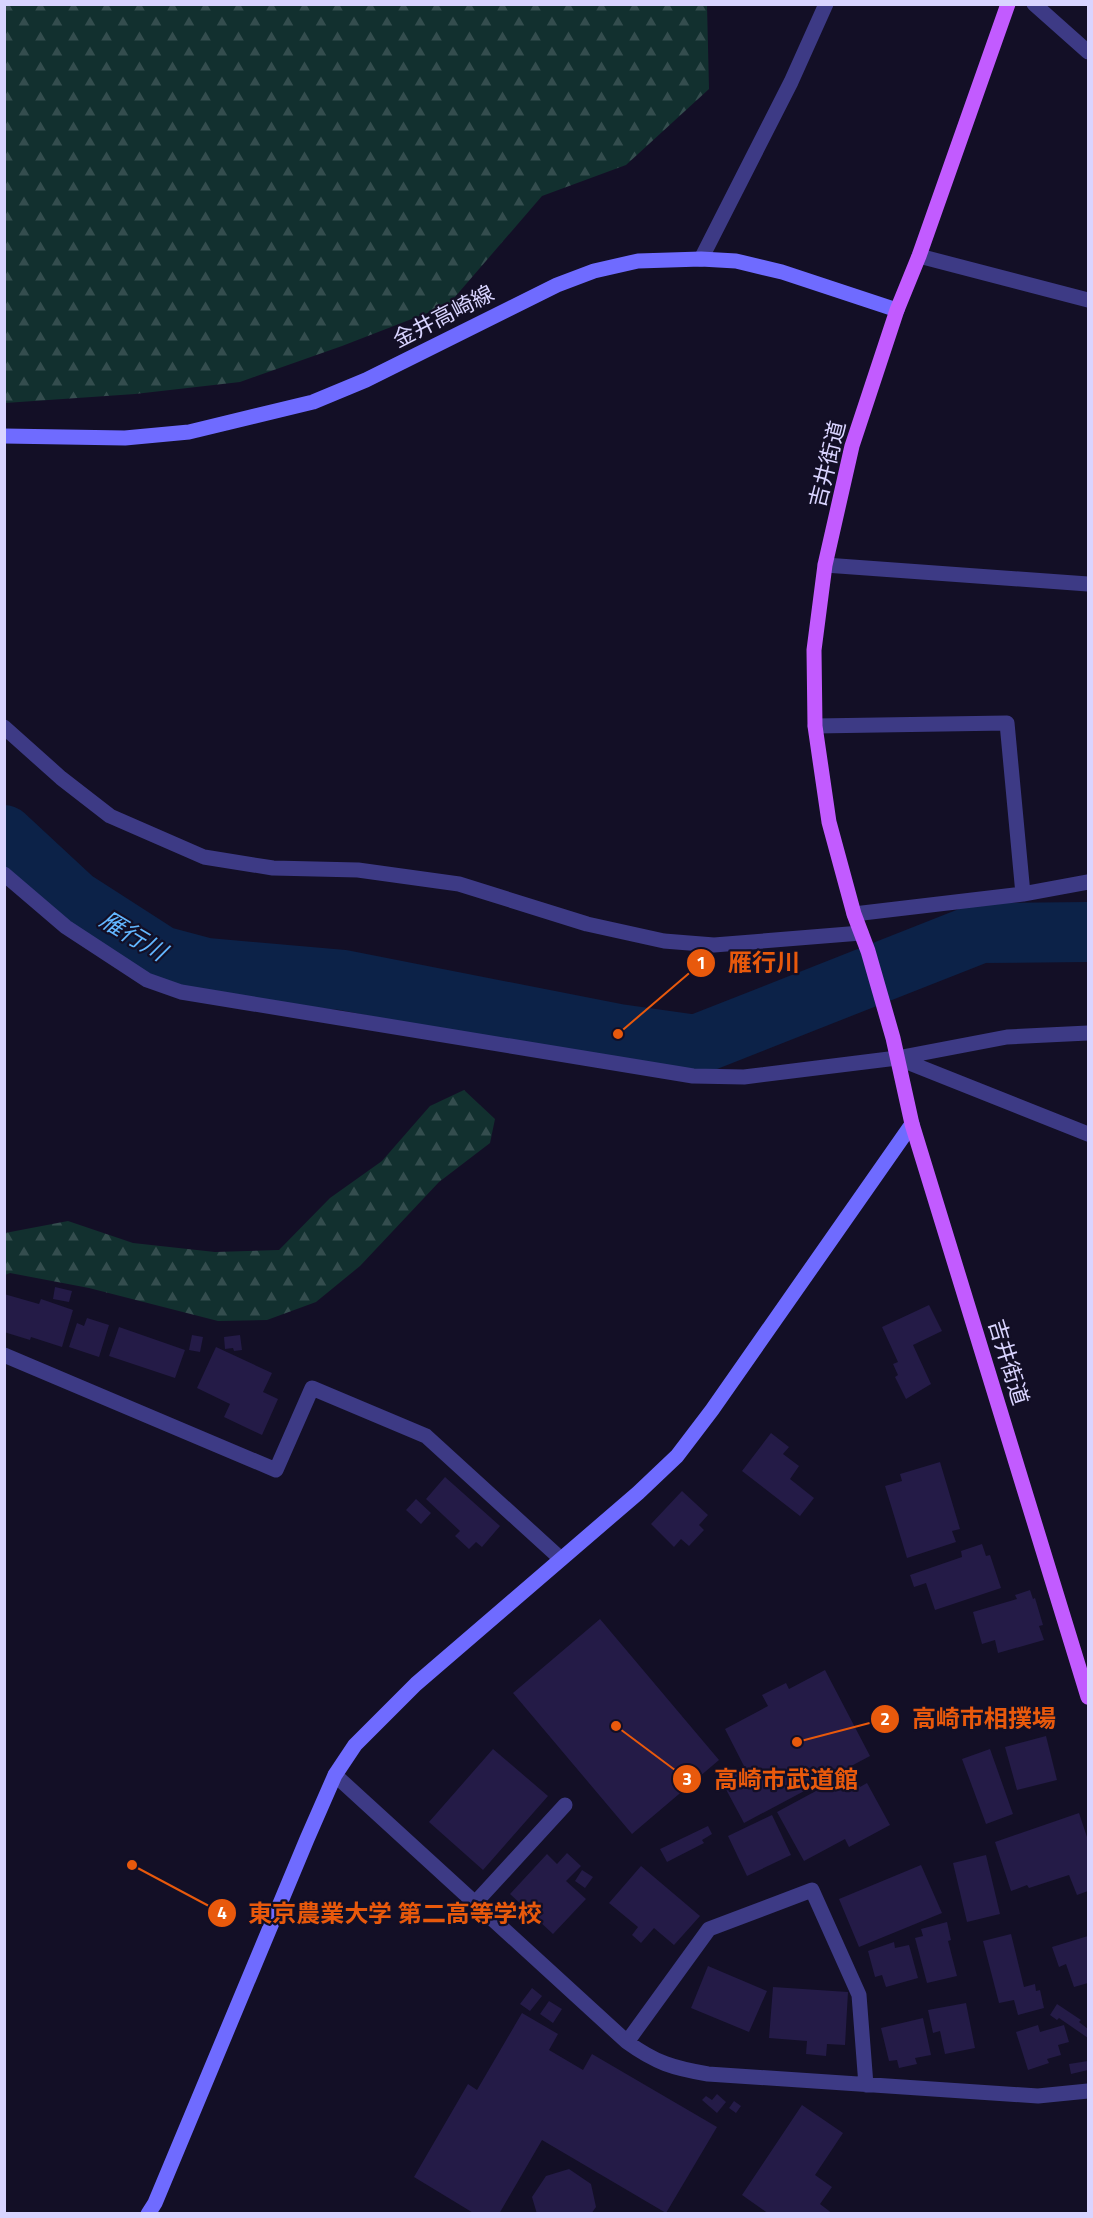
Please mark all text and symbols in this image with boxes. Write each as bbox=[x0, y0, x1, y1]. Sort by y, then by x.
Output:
street label: 金井高崎線 bbox=[386, 276, 500, 356]
street label: 吉井街道 bbox=[800, 417, 854, 511]
water label: 雁行川 bbox=[93, 901, 176, 971]
callout: 雁行川 bbox=[686, 942, 812, 984]
text: 雁行川 bbox=[728, 944, 800, 980]
text: 1 bbox=[696, 949, 706, 976]
street label: 吉井街道 bbox=[980, 1315, 1038, 1409]
callout: 高崎市相撲場 bbox=[870, 1698, 1068, 1740]
text: 高崎市相撲場 bbox=[912, 1700, 1056, 1736]
text: 2 bbox=[880, 1705, 890, 1732]
callout: 高崎市武道館 bbox=[672, 1758, 870, 1800]
text: 高崎市武道館 bbox=[714, 1761, 858, 1797]
text: 3 bbox=[682, 1765, 692, 1792]
callout: 東京農業大学 第二高等学校 bbox=[207, 1892, 554, 1934]
text: 東京農業大学 第二高等学校 bbox=[248, 1895, 542, 1931]
text: 4 bbox=[217, 1899, 227, 1926]

